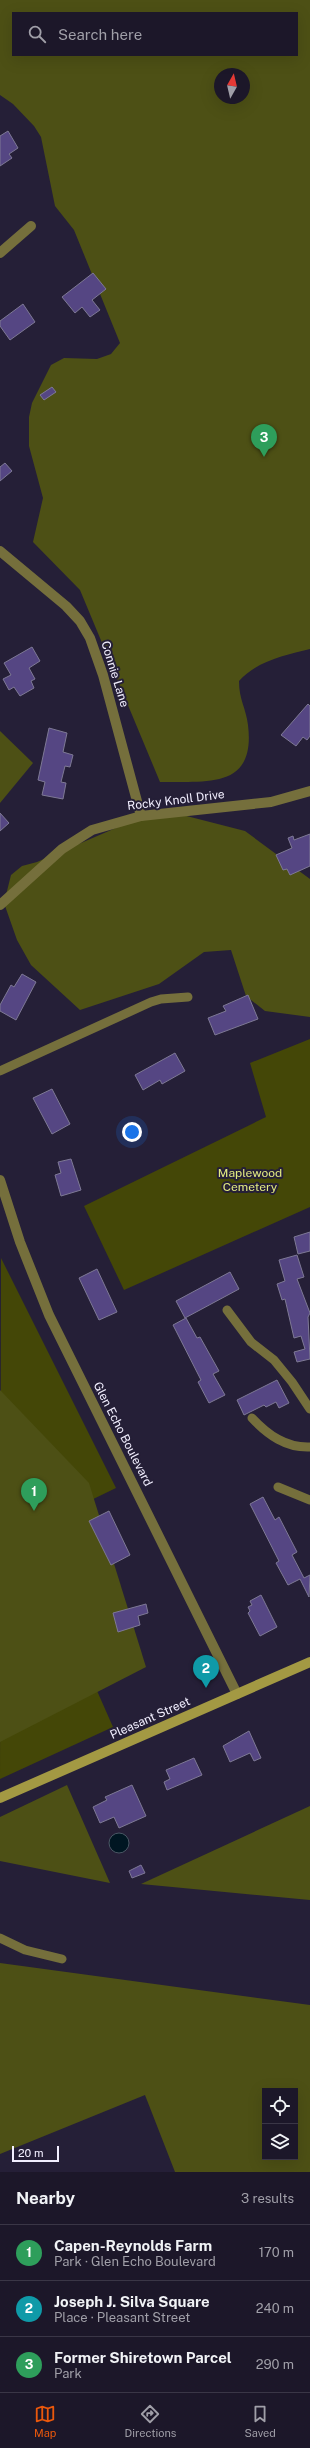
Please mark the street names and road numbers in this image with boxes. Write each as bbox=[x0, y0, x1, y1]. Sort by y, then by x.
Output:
street label: Connie Lane bbox=[98, 639, 132, 709]
street label: Rocky Knoll Drive bbox=[127, 787, 226, 813]
street label: Glen Echo Boulevard bbox=[91, 1379, 155, 1489]
street label: Pleasant Street bbox=[108, 1694, 193, 1742]

